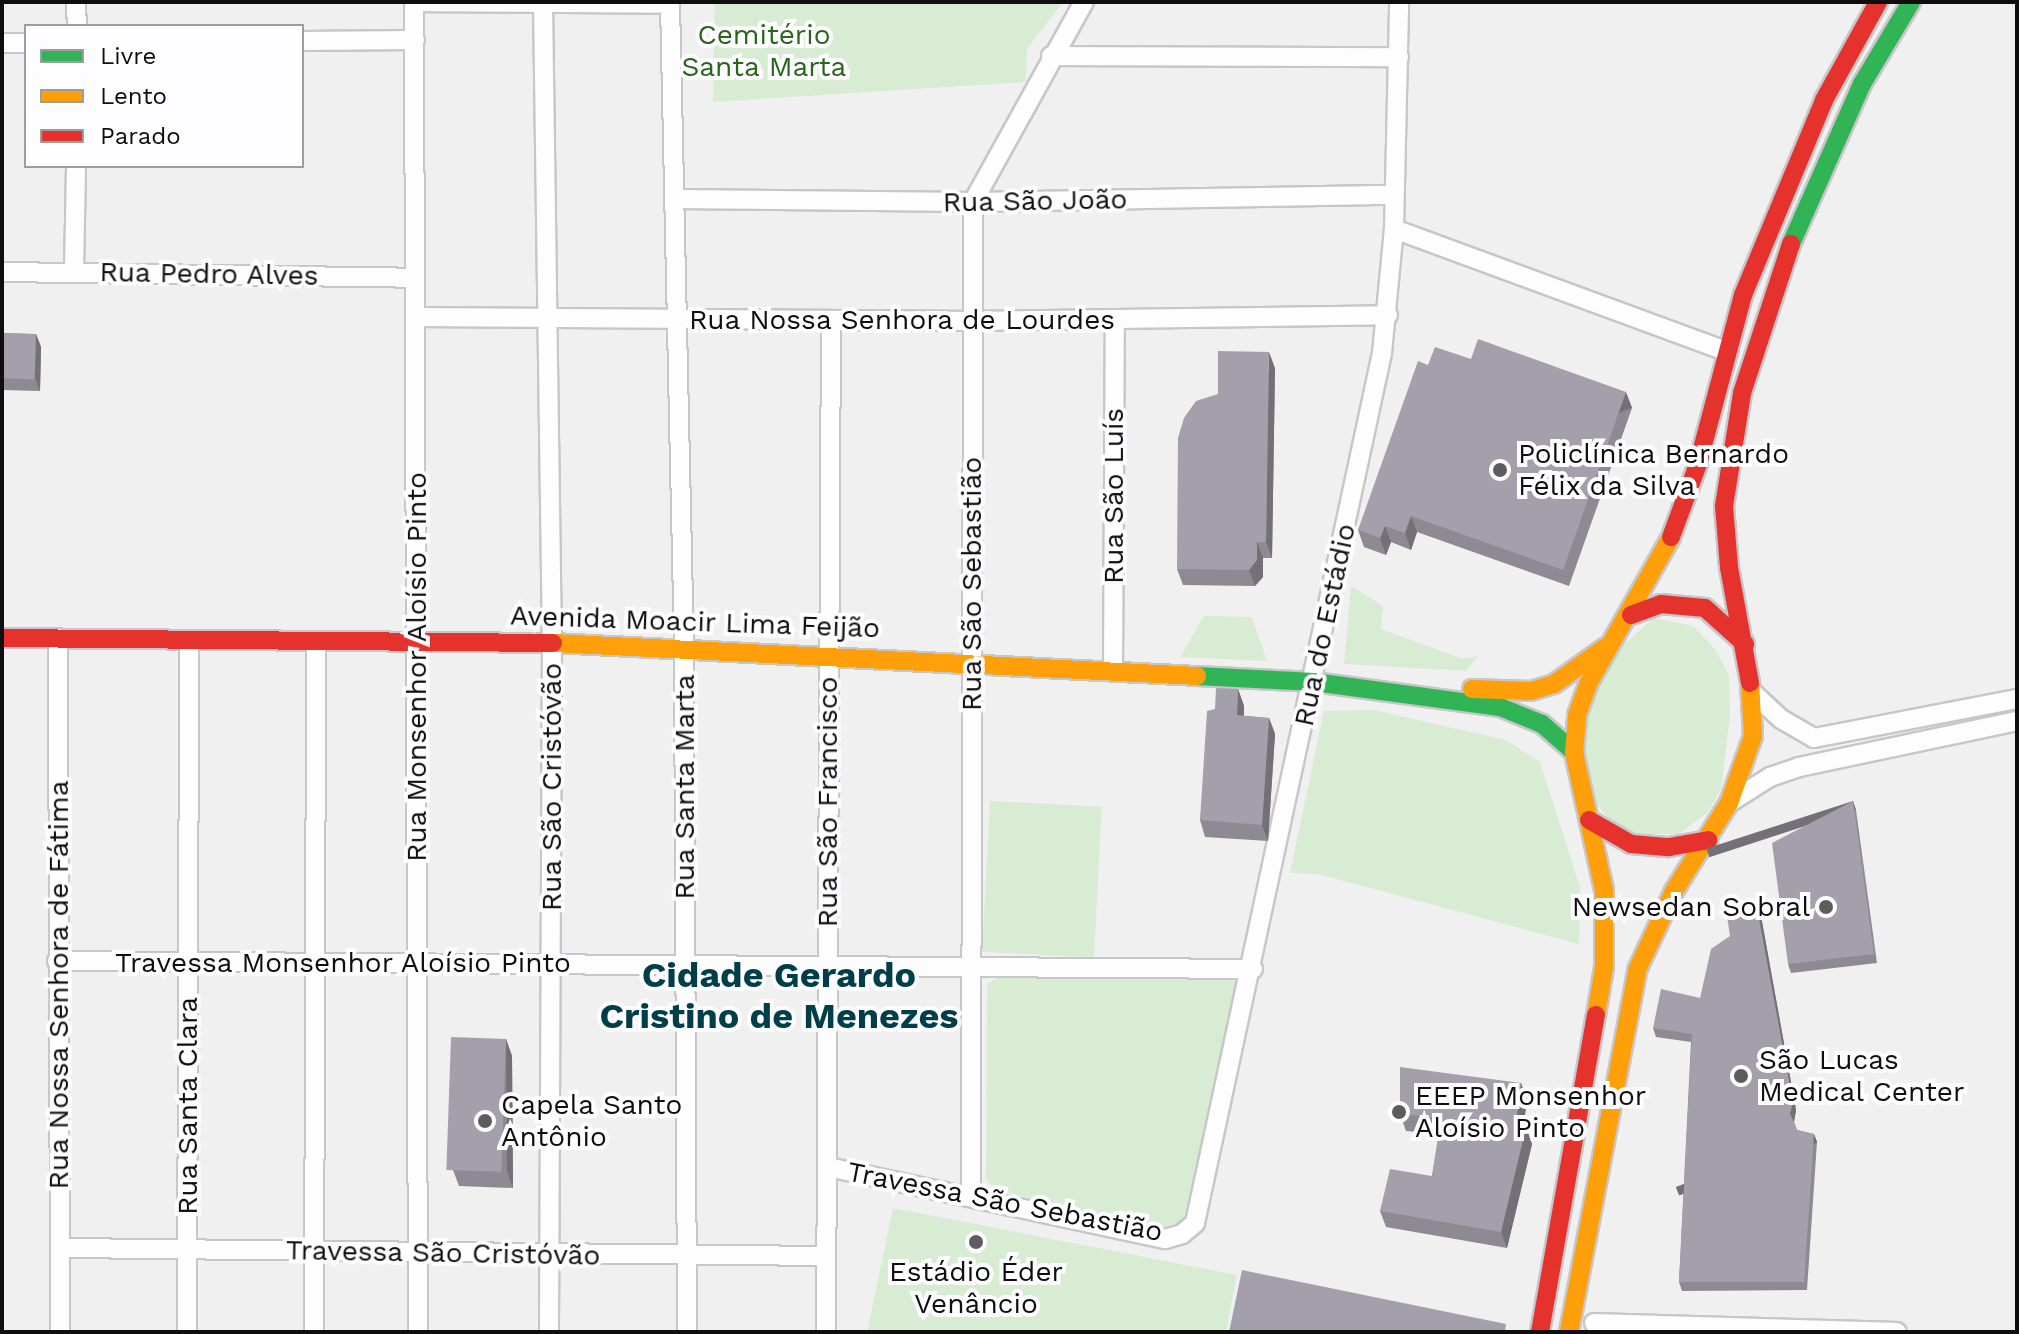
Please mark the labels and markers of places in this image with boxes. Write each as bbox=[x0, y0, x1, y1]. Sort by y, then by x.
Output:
place label: Policlínica Bernardo Félix da Silva bbox=[1518, 437, 1790, 503]
marker: Policlínica Bernardo Félix da Silva bbox=[1489, 459, 1511, 481]
place label: Newsedan Sobral bbox=[1572, 890, 1810, 924]
marker: Newsedan Sobral bbox=[1817, 898, 1835, 916]
place label: São Lucas Medical Center bbox=[1759, 1043, 1965, 1109]
marker: São Lucas Medical Center bbox=[1730, 1065, 1752, 1087]
place label: EEEP Monsenhor Aloísio Pinto bbox=[1415, 1079, 1647, 1145]
place label: Capela Santo Antônio bbox=[501, 1088, 683, 1154]
marker: EEEP Monsenhor Aloísio Pinto bbox=[1390, 1103, 1408, 1121]
marker: Capela Santo Antônio bbox=[476, 1112, 494, 1130]
marker: Estádio Éder Venâncio bbox=[967, 1233, 985, 1251]
place label: Estádio Éder Venâncio bbox=[889, 1255, 1063, 1321]

